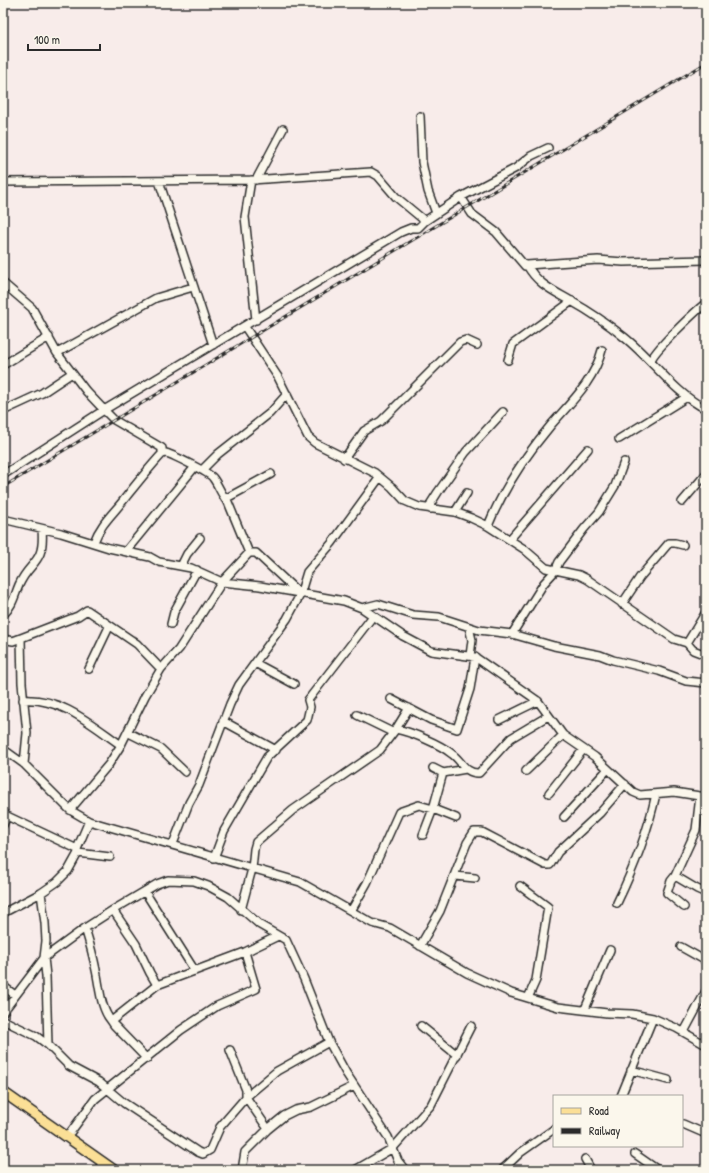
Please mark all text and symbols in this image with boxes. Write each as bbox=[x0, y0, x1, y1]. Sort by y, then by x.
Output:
scale bar bbox=[28, 26, 100, 52]
text: 100 m bbox=[34, 31, 60, 48]
legend bbox=[553, 1095, 683, 1147]
text: Road bbox=[589, 1102, 609, 1119]
text: Railway bbox=[589, 1122, 620, 1139]

